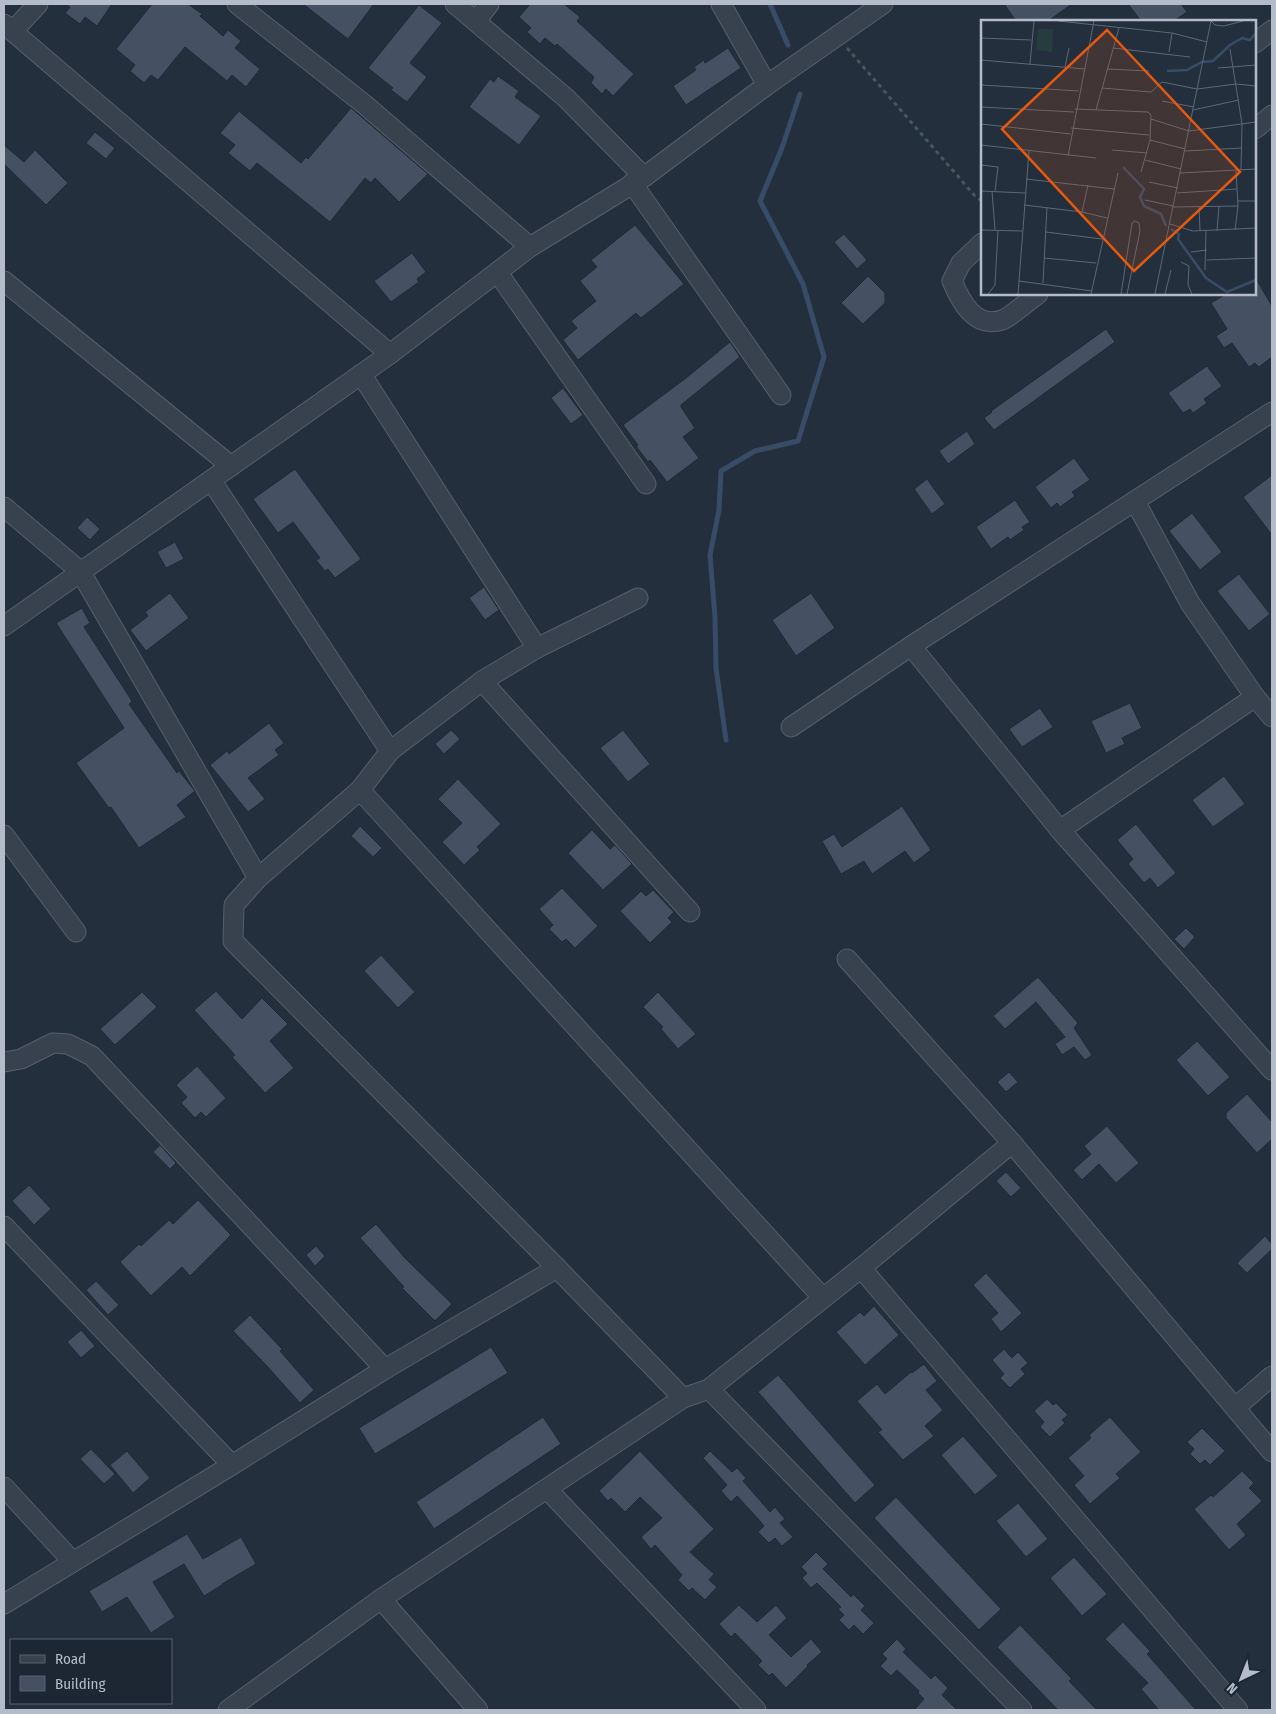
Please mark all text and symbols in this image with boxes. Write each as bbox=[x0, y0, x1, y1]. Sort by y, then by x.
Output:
inset map bbox=[981, 20, 1256, 295]
legend bbox=[10, 1639, 172, 1704]
text: Road bbox=[55, 1650, 86, 1668]
north arrow bbox=[1216, 1654, 1266, 1704]
text: Building bbox=[55, 1675, 106, 1693]
text: N bbox=[1224, 1679, 1241, 1697]

